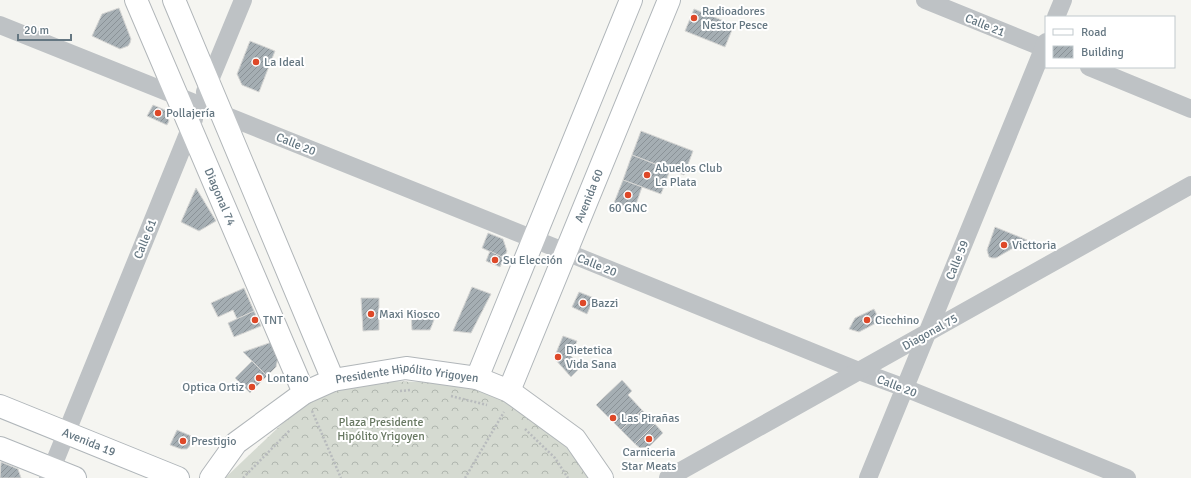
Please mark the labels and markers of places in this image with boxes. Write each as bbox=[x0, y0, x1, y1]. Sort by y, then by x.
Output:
place label: Radioadores Nestor Pesce bbox=[702, 4, 768, 33]
marker: Radioadores Nestor Pesce bbox=[689, 13, 699, 23]
place label: La Ideal bbox=[264, 55, 305, 70]
marker: La Ideal bbox=[251, 57, 261, 67]
place label: Pollajería bbox=[166, 106, 215, 121]
marker: Pollajería bbox=[153, 108, 163, 118]
place label: Abuelos Club La Plata bbox=[655, 161, 722, 190]
marker: Abuelos Club La Plata bbox=[642, 170, 652, 180]
marker: 60 GNC bbox=[623, 190, 633, 200]
place label: 60 GNC bbox=[609, 201, 647, 216]
place label: Victtoria bbox=[1012, 238, 1056, 253]
marker: Victtoria bbox=[999, 240, 1009, 250]
place label: Su Elección bbox=[503, 253, 562, 268]
marker: Su Elección bbox=[490, 255, 500, 265]
place label: Bazzi bbox=[591, 296, 618, 311]
marker: Bazzi bbox=[578, 298, 588, 308]
place label: Maxi Kiosco bbox=[379, 307, 440, 322]
marker: Maxi Kiosco bbox=[366, 309, 376, 319]
place label: TNT bbox=[263, 313, 283, 328]
place label: Cicchino bbox=[875, 313, 919, 328]
marker: TNT bbox=[250, 315, 260, 325]
marker: Cicchino bbox=[862, 315, 872, 325]
place label: Dietetica Vida Sana bbox=[566, 343, 617, 372]
marker: Dietetica Vida Sana bbox=[553, 352, 563, 362]
place label: Lontano bbox=[267, 371, 309, 386]
marker: Lontano bbox=[254, 373, 264, 383]
place label: Optica Ortiz bbox=[182, 380, 244, 395]
marker: Optica Ortiz bbox=[247, 382, 257, 392]
place label: Las Pirañas bbox=[621, 411, 679, 426]
marker: Las Pirañas bbox=[608, 413, 618, 423]
place label: Prestigio bbox=[191, 434, 236, 449]
marker: Carniceria Star Meats bbox=[644, 434, 654, 444]
marker: Prestigio bbox=[178, 436, 188, 446]
place label: Carniceria Star Meats bbox=[621, 445, 677, 474]

